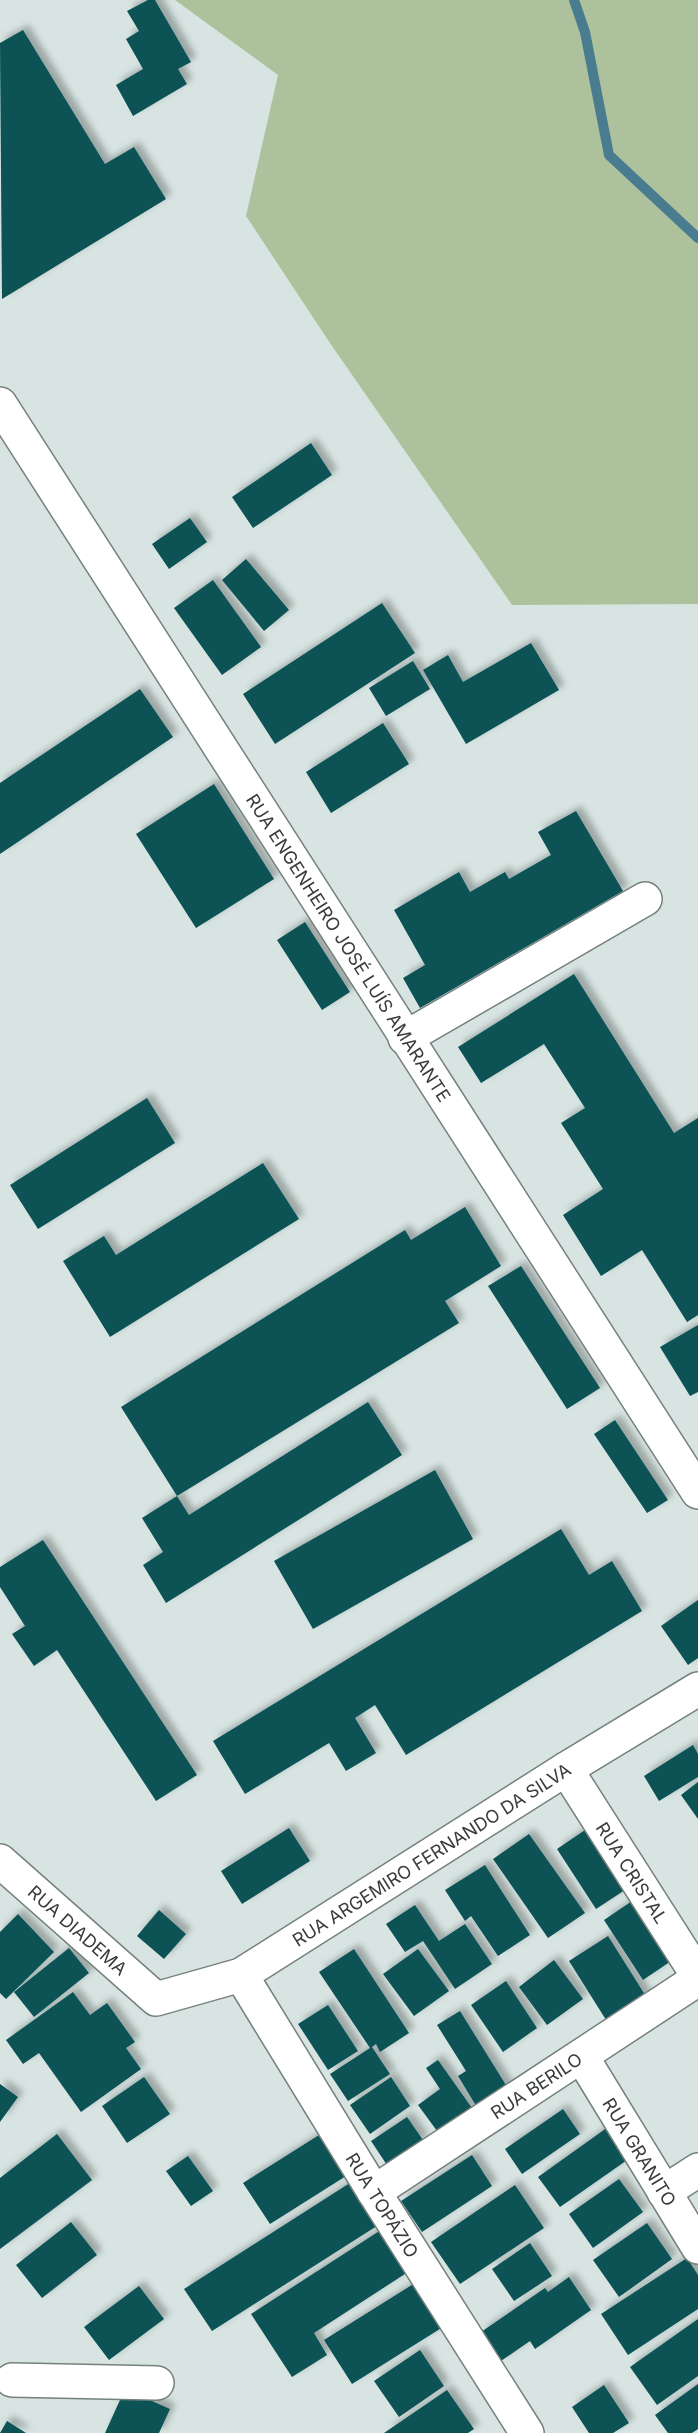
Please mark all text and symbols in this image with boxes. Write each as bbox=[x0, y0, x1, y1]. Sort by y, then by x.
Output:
street label: RUA ENGENHEIRO JOSÉ LUÍS AMARANTE bbox=[242, 790, 455, 1106]
street label: RUA ARGEMIRO FERNANDO DA SILVA bbox=[288, 1758, 574, 1950]
street label: RUA CRISTAL bbox=[592, 1818, 672, 1927]
street label: RUA DIADEMA bbox=[24, 1881, 132, 1979]
street label: RUA BERILO bbox=[487, 2048, 586, 2123]
street label: RUA GRANITO bbox=[599, 2094, 681, 2210]
street label: RUA TOPÁZIO bbox=[342, 2149, 423, 2261]

